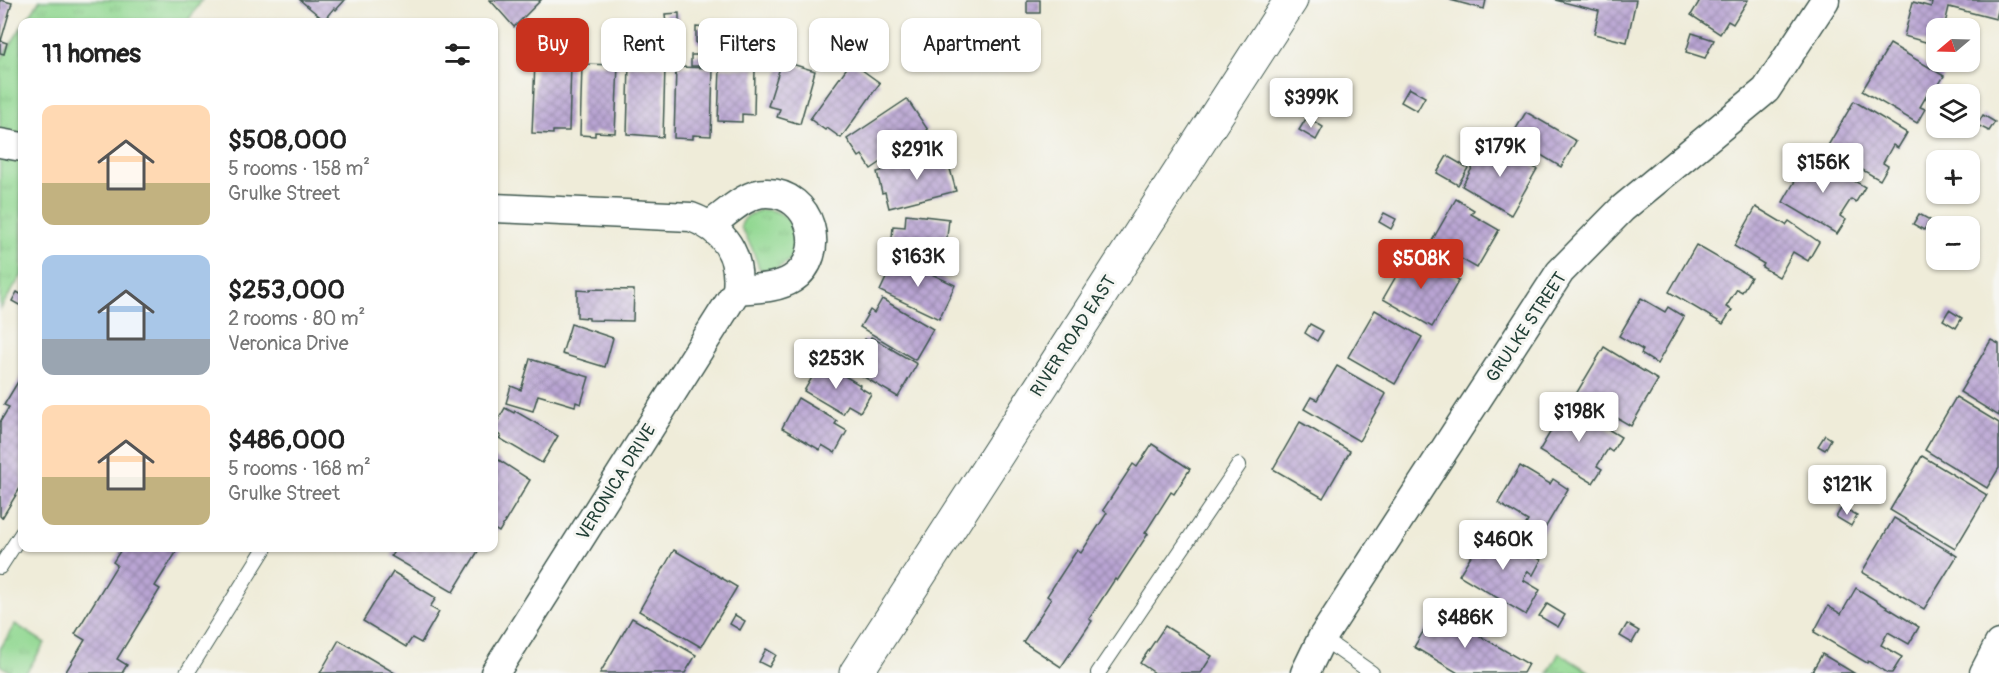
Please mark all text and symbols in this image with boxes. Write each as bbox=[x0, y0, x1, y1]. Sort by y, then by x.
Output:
chip: Buy bbox=[516, 18, 589, 72]
chip: Rent bbox=[601, 18, 686, 72]
chip: Filters bbox=[698, 18, 797, 72]
chip: New bbox=[809, 18, 889, 72]
chip: Apartment bbox=[901, 18, 1041, 72]
north arrow bbox=[1926, 18, 1980, 72]
map controls bbox=[1926, 18, 1980, 270]
text: 11 homes bbox=[42, 38, 141, 70]
icon: filters bbox=[441, 38, 474, 71]
pin: $399K bbox=[1269, 78, 1353, 129]
button: layers bbox=[1926, 84, 1980, 138]
text: $399K bbox=[1284, 85, 1338, 110]
text: $508,000 bbox=[228, 124, 347, 156]
pin: $179K bbox=[1458, 127, 1542, 178]
icon: home bbox=[90, 129, 162, 201]
pin: $291K bbox=[875, 130, 959, 181]
text: $179K bbox=[1474, 134, 1526, 159]
text: $291K bbox=[891, 137, 943, 162]
pin: $156K bbox=[1781, 143, 1865, 194]
text: $156K bbox=[1796, 150, 1850, 175]
button: + bbox=[1926, 150, 1980, 204]
text: 5 rooms · 158 m² bbox=[228, 156, 370, 181]
text: Grulke Street bbox=[228, 181, 340, 206]
button: − bbox=[1926, 216, 1980, 270]
pin: $163K bbox=[876, 237, 960, 288]
pin: $508K bbox=[1379, 239, 1463, 290]
text: $163K bbox=[891, 244, 945, 269]
text: $508K bbox=[1392, 246, 1450, 271]
street label: GRULKE STREET bbox=[1481, 268, 1572, 387]
street label: RIVER ROAD EAST bbox=[1026, 271, 1121, 401]
text: $253,000 bbox=[228, 274, 345, 306]
icon: home bbox=[90, 279, 162, 351]
text: 2 rooms · 80 m² bbox=[228, 306, 365, 331]
text: Veronica Drive bbox=[228, 331, 349, 356]
pin: $253K bbox=[794, 339, 878, 390]
text: $253K bbox=[808, 346, 864, 371]
pin: $198K bbox=[1537, 392, 1621, 443]
text: $198K bbox=[1553, 399, 1605, 424]
street label: VERONICA DRIVE bbox=[571, 420, 661, 545]
text: $486,000 bbox=[228, 424, 345, 456]
icon: home bbox=[90, 429, 162, 501]
text: 5 rooms · 168 m² bbox=[228, 456, 371, 481]
pin: $121K bbox=[1805, 465, 1889, 516]
text: $121K bbox=[1822, 472, 1872, 497]
text: Grulke Street bbox=[228, 481, 340, 506]
pin: $460K bbox=[1461, 520, 1545, 571]
text: $460K bbox=[1473, 527, 1533, 552]
pin: $486K bbox=[1423, 598, 1507, 649]
text: $486K bbox=[1437, 605, 1493, 630]

